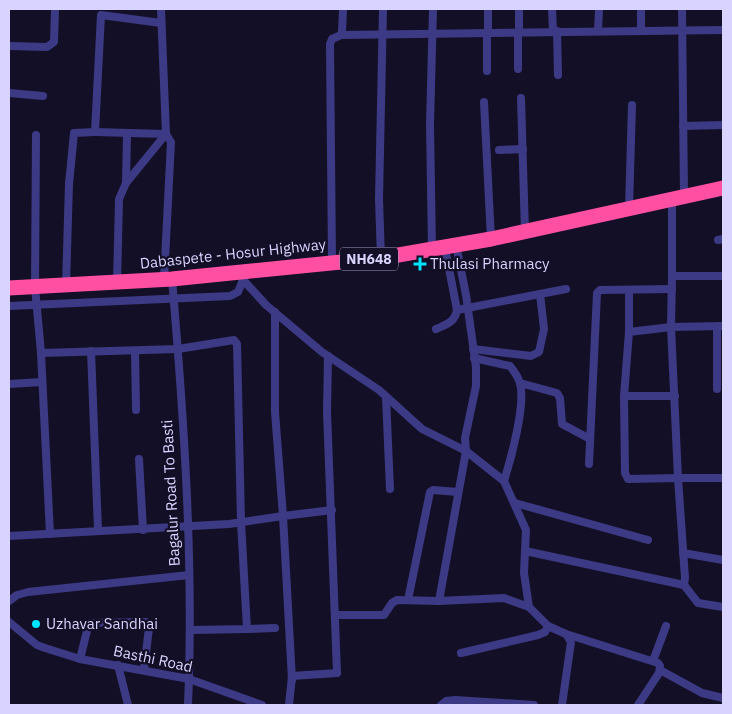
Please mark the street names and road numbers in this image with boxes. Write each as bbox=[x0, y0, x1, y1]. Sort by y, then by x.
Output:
street label: Dabaspete - Hosur Highway bbox=[139, 234, 327, 273]
road number: NH648 bbox=[340, 248, 398, 270]
street label: Bagalur Road To Basti bbox=[157, 419, 184, 567]
street label: Basthi Road bbox=[112, 641, 194, 676]

